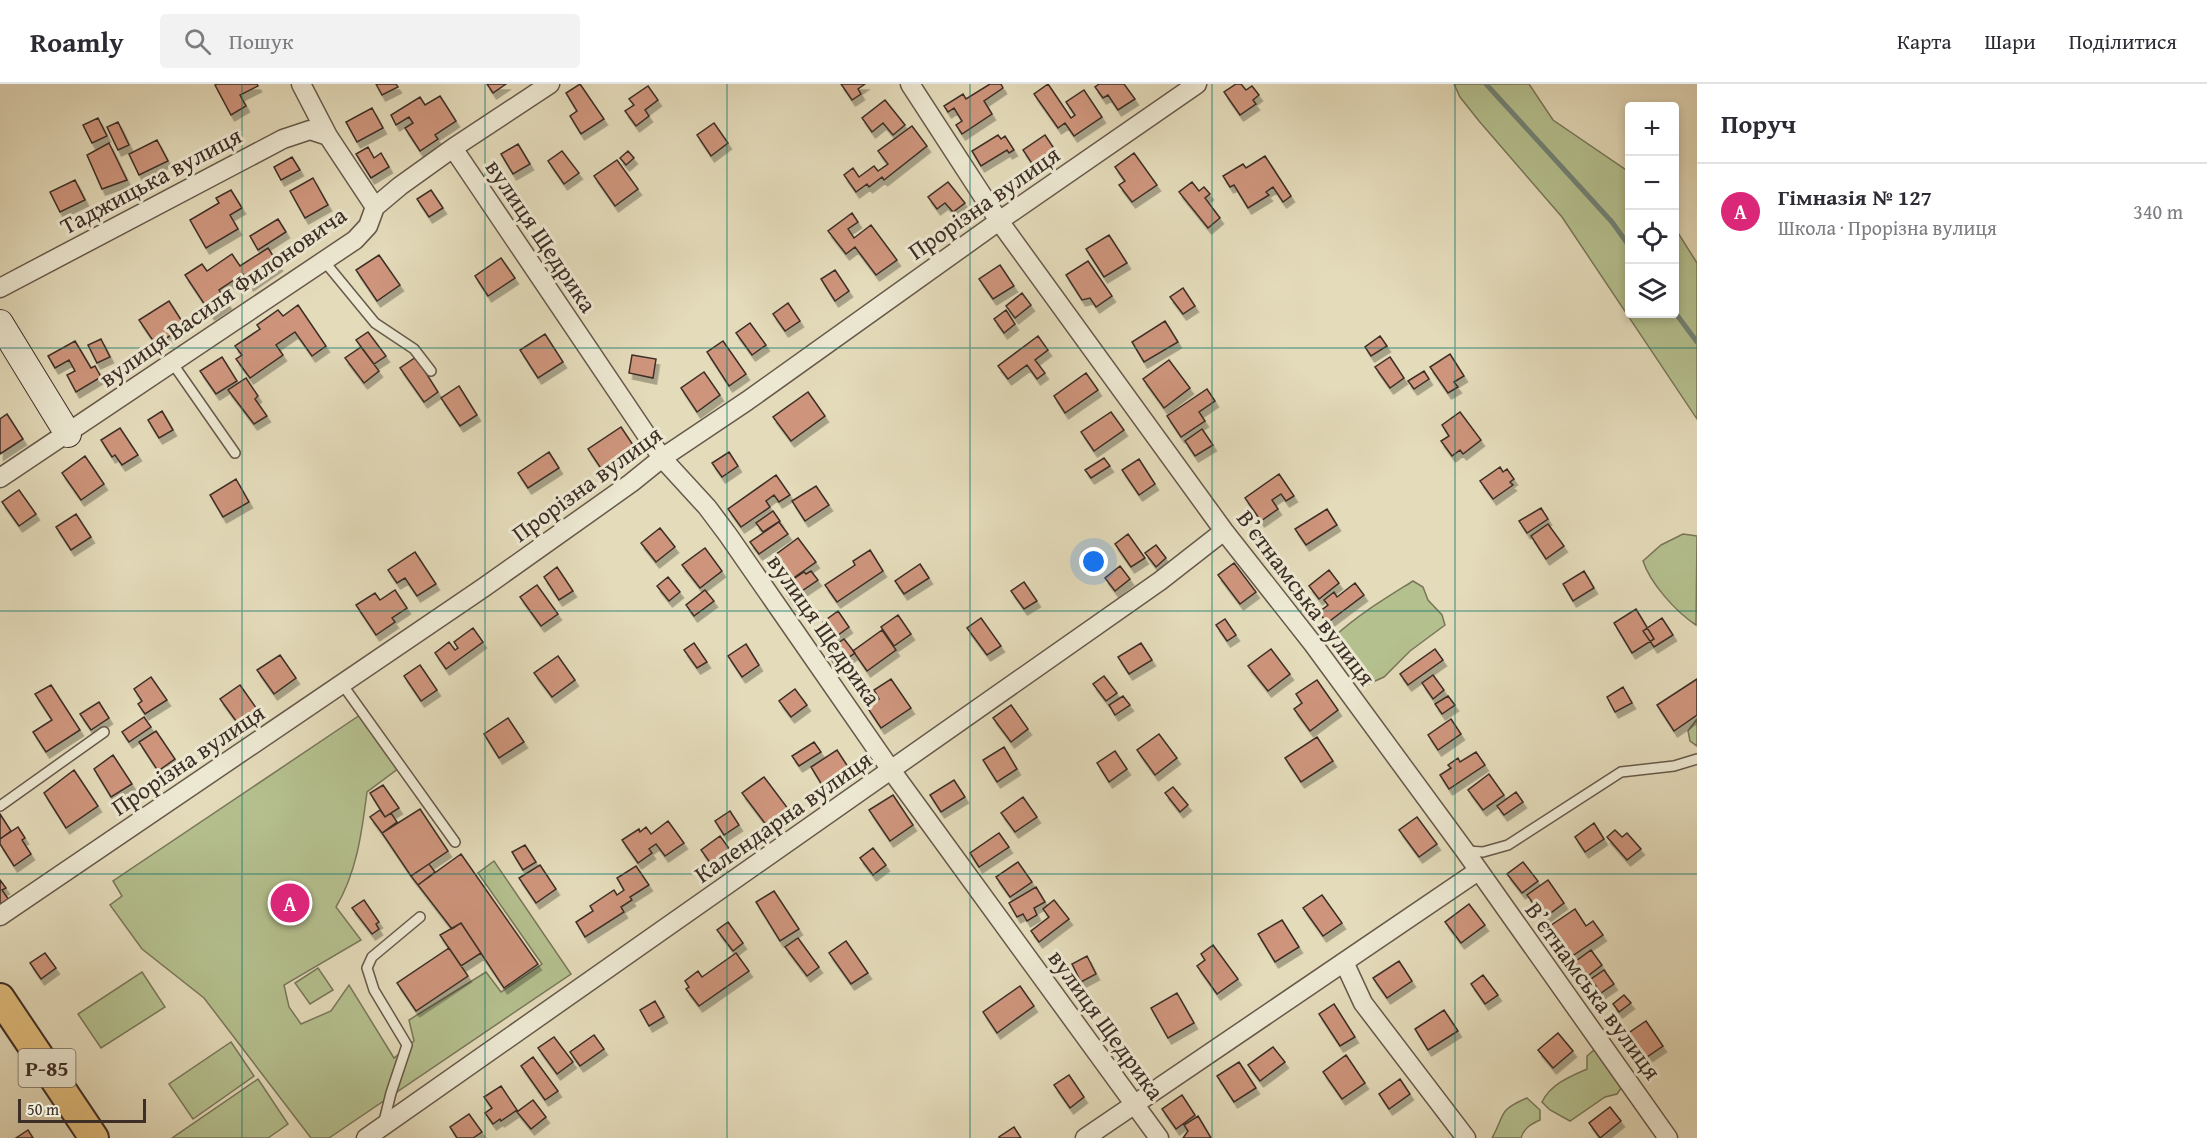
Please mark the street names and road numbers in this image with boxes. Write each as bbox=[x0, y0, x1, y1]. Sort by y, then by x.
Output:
street label: Таджицька вулиця bbox=[54, 118, 248, 243]
street label: Прорізна вулиця bbox=[901, 137, 1067, 268]
street label: вулиця Щедрика bbox=[477, 152, 606, 320]
street label: вулиця Василя Филоновича bbox=[92, 197, 354, 395]
street label: Прорізна вулиця bbox=[504, 417, 669, 550]
street label: Вʼєтнамська вулиця bbox=[1229, 502, 1384, 693]
street label: вулиця Щедрика bbox=[759, 547, 890, 713]
street label: Прорізна вулиця bbox=[104, 695, 272, 824]
street label: Календарна вулиця bbox=[687, 742, 879, 891]
street label: Вʼєтнамська вулиця bbox=[1517, 895, 1670, 1087]
street label: вулиця Щедрика bbox=[1040, 942, 1173, 1108]
road number: Р-85 bbox=[18, 1049, 76, 1087]

